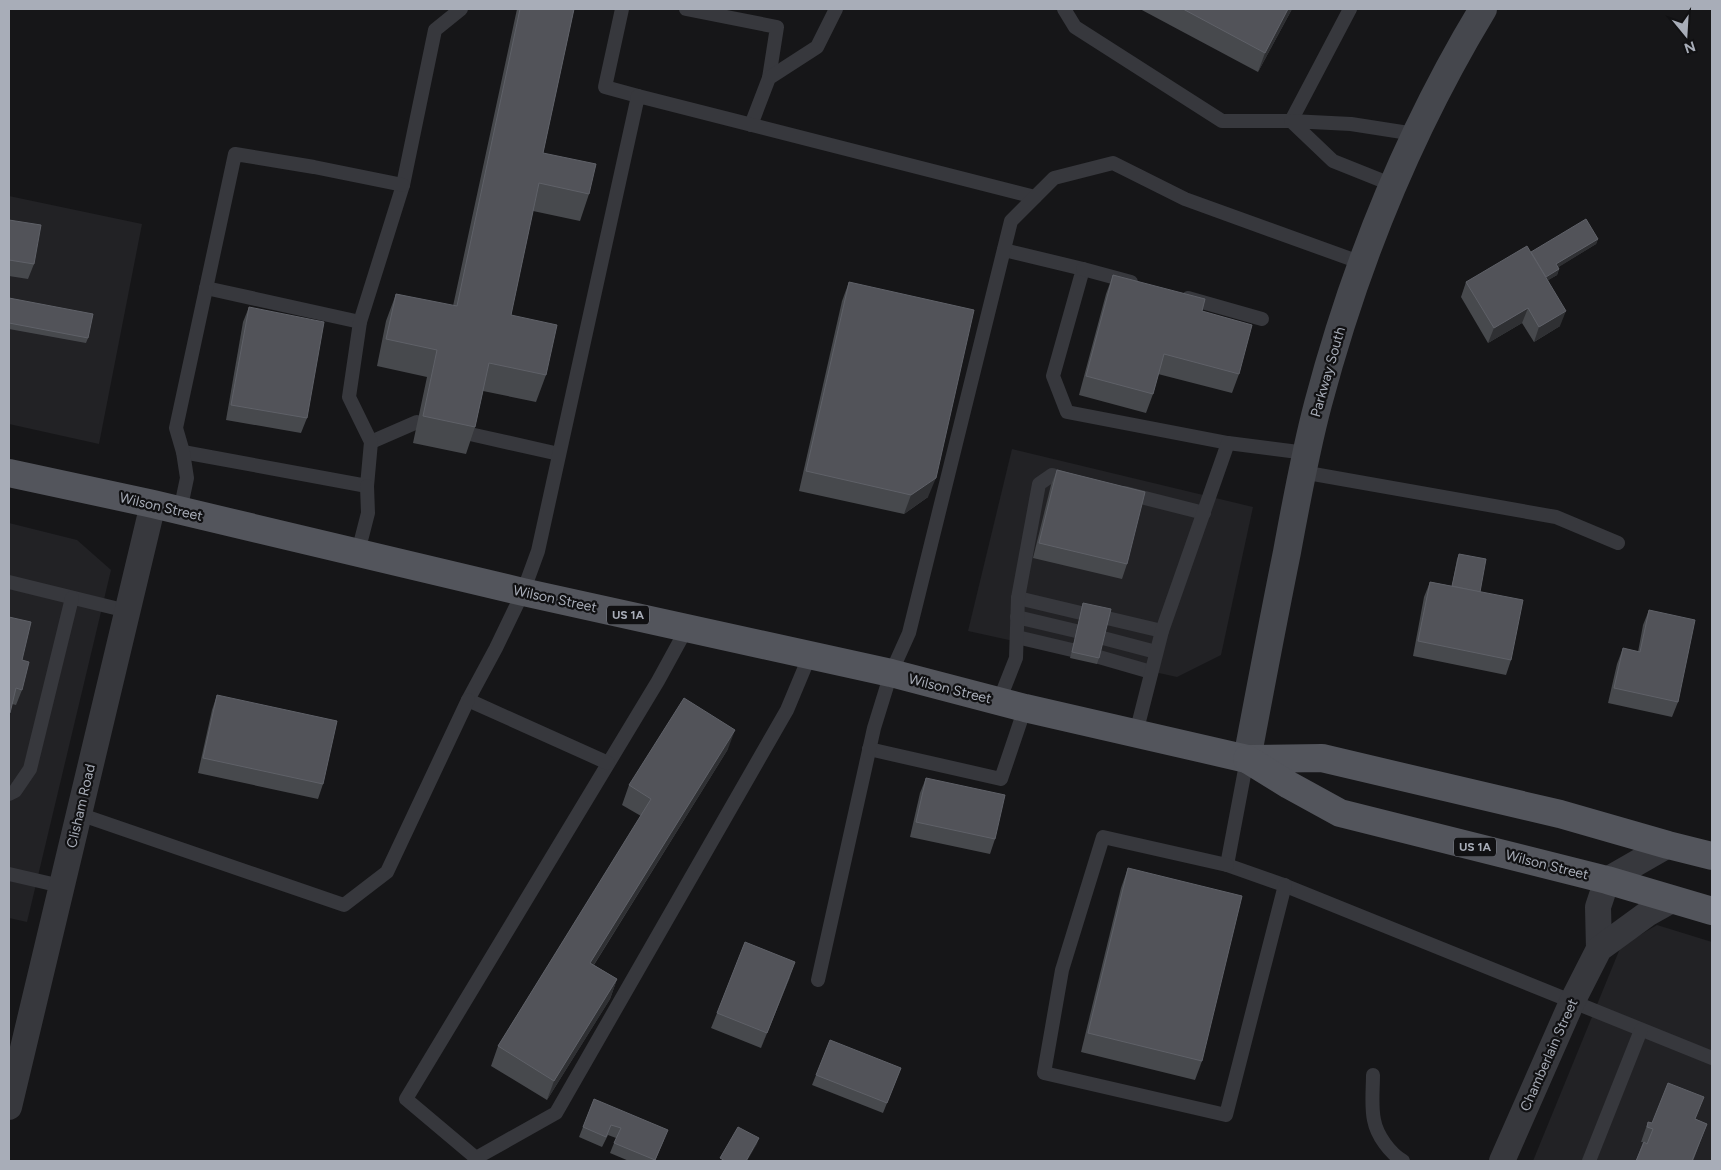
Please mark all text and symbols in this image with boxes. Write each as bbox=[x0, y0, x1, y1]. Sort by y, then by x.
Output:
north arrow bbox=[1661, 10, 1711, 60]
text: N bbox=[1682, 37, 1698, 57]
street label: Parkway South bbox=[1307, 325, 1349, 419]
street label: Wilson Street bbox=[118, 489, 204, 525]
street label: Wilson Street bbox=[512, 582, 598, 616]
road number: US 1A bbox=[607, 606, 649, 624]
street label: Wilson Street bbox=[907, 670, 993, 708]
street label: Clisham Road bbox=[63, 762, 99, 850]
road number: US 1A bbox=[1454, 838, 1496, 856]
street label: Wilson Street bbox=[1504, 846, 1590, 884]
street label: Chamberlain Street bbox=[1517, 996, 1581, 1114]

